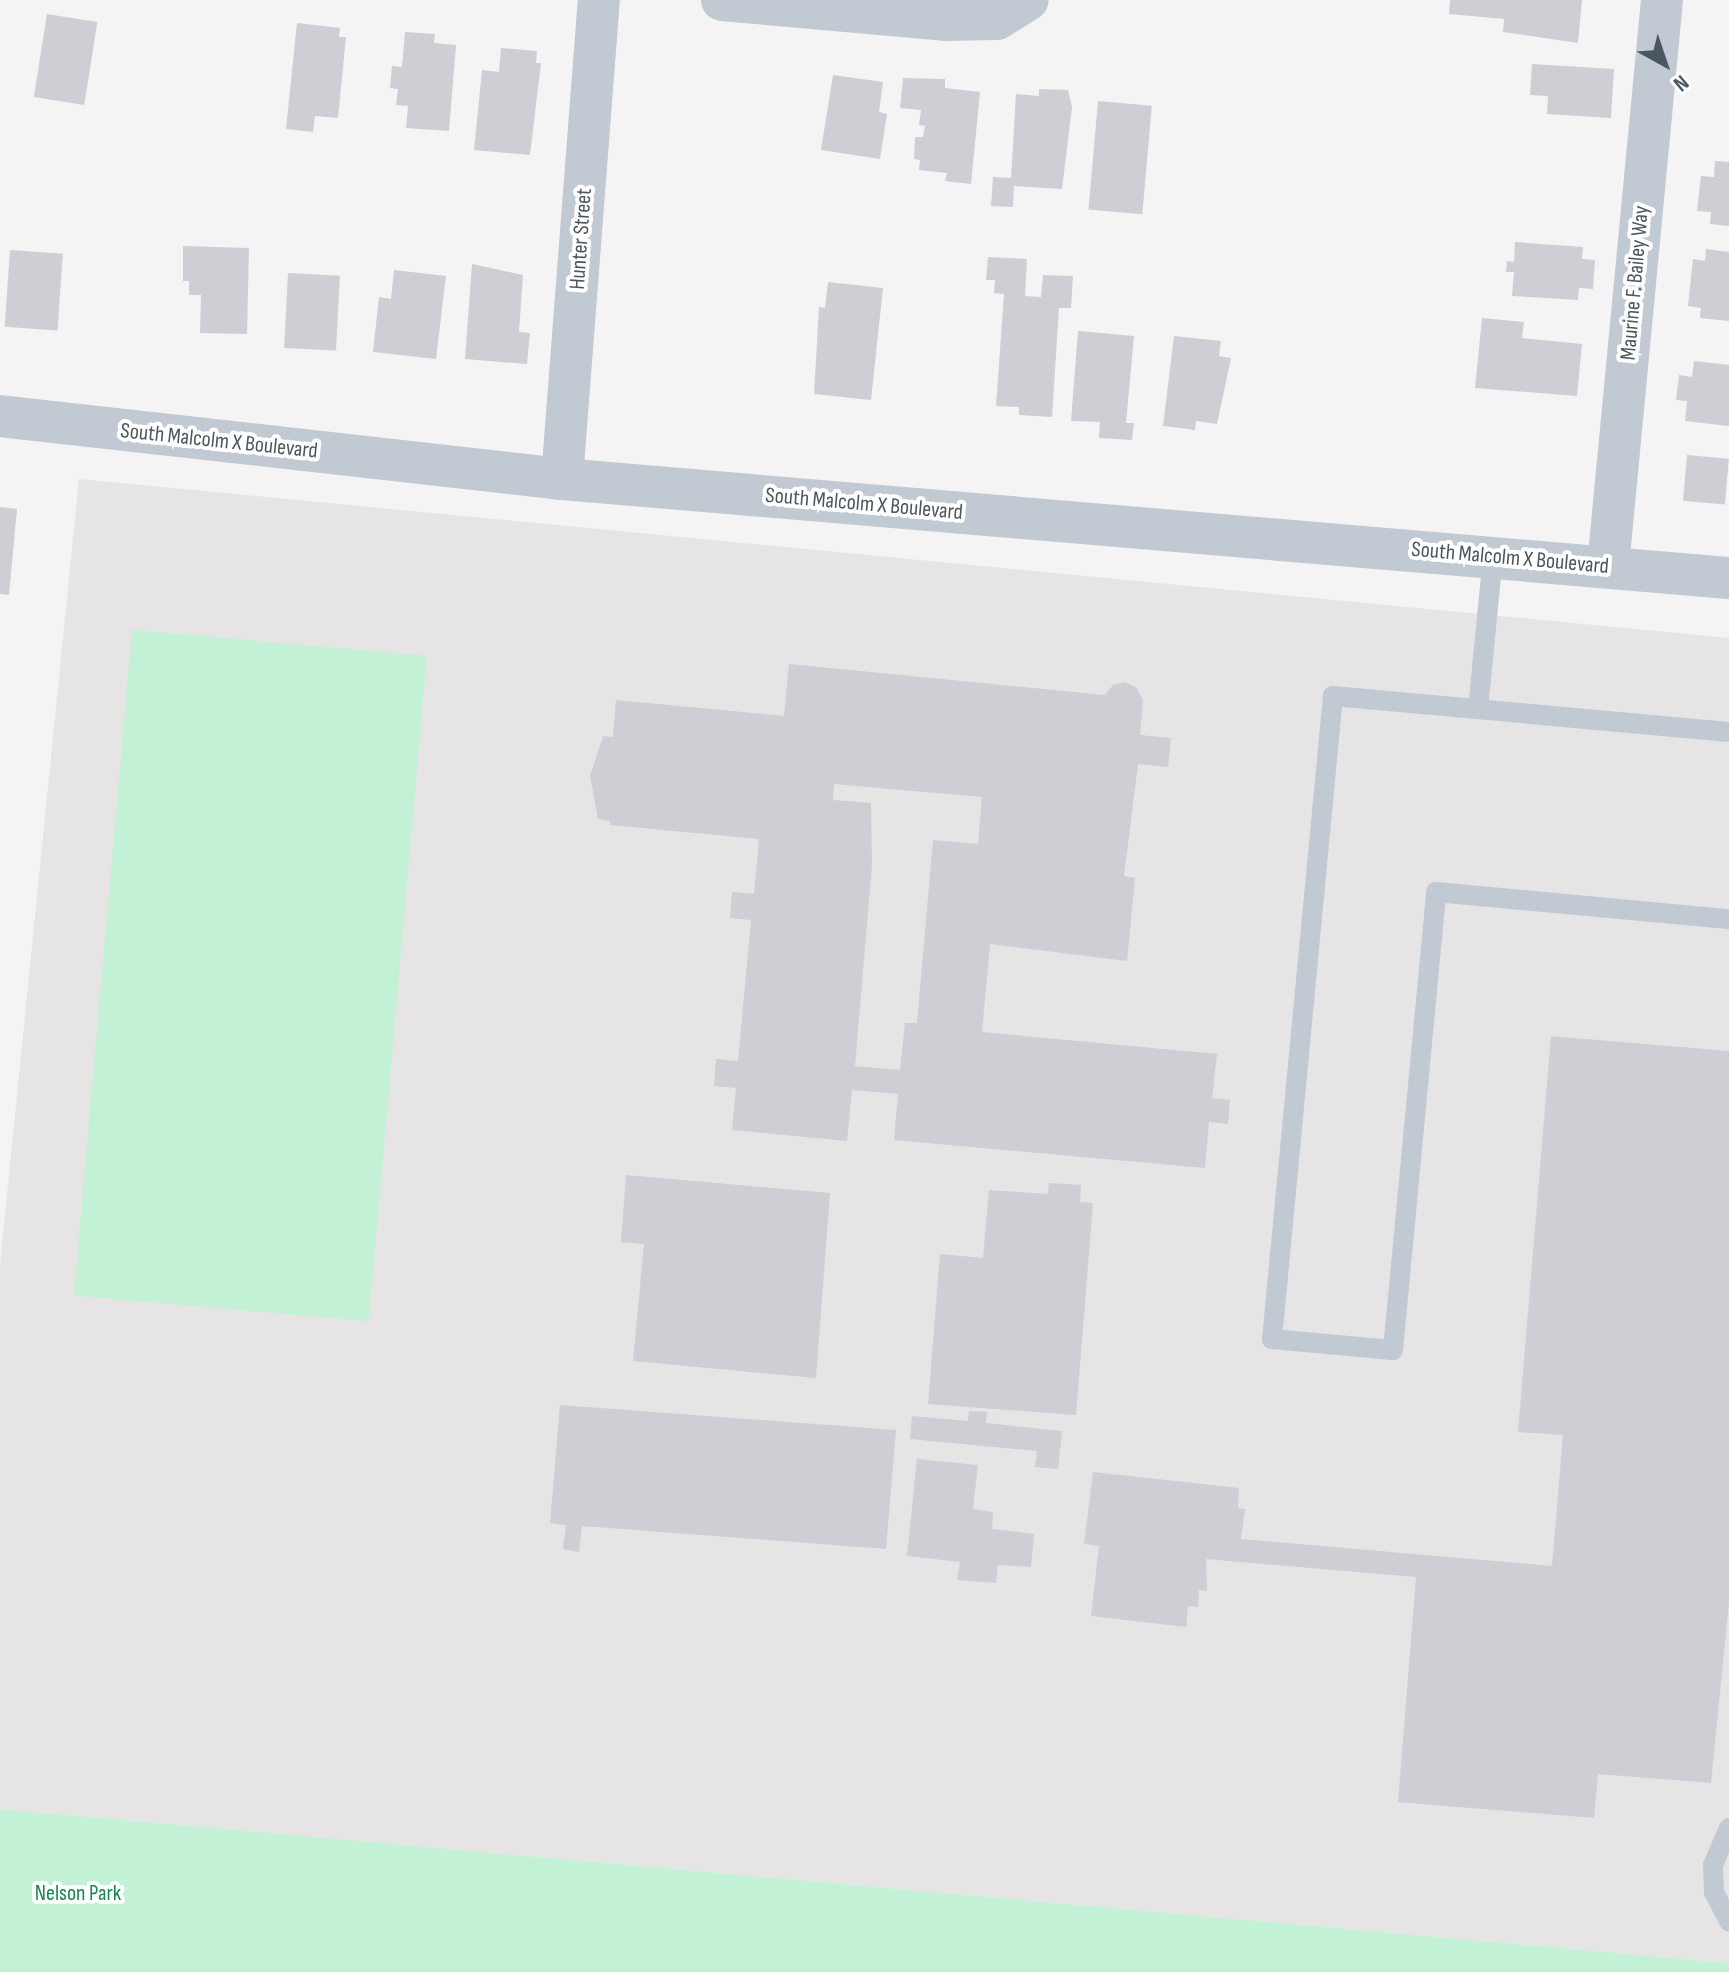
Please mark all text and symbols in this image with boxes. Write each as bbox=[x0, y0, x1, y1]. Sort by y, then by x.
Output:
north arrow bbox=[1625, 24, 1705, 104]
text: N bbox=[1668, 69, 1694, 97]
street label: Hunter Street bbox=[564, 187, 598, 291]
street label: Maurine F. Bailey Way bbox=[1615, 205, 1655, 361]
street label: South Malcolm X Boulevard bbox=[119, 418, 319, 464]
street label: South Malcolm X Boulevard bbox=[764, 482, 964, 526]
street label: South Malcolm X Boulevard bbox=[1410, 536, 1610, 580]
park label: Nelson Park bbox=[35, 1881, 121, 1907]

